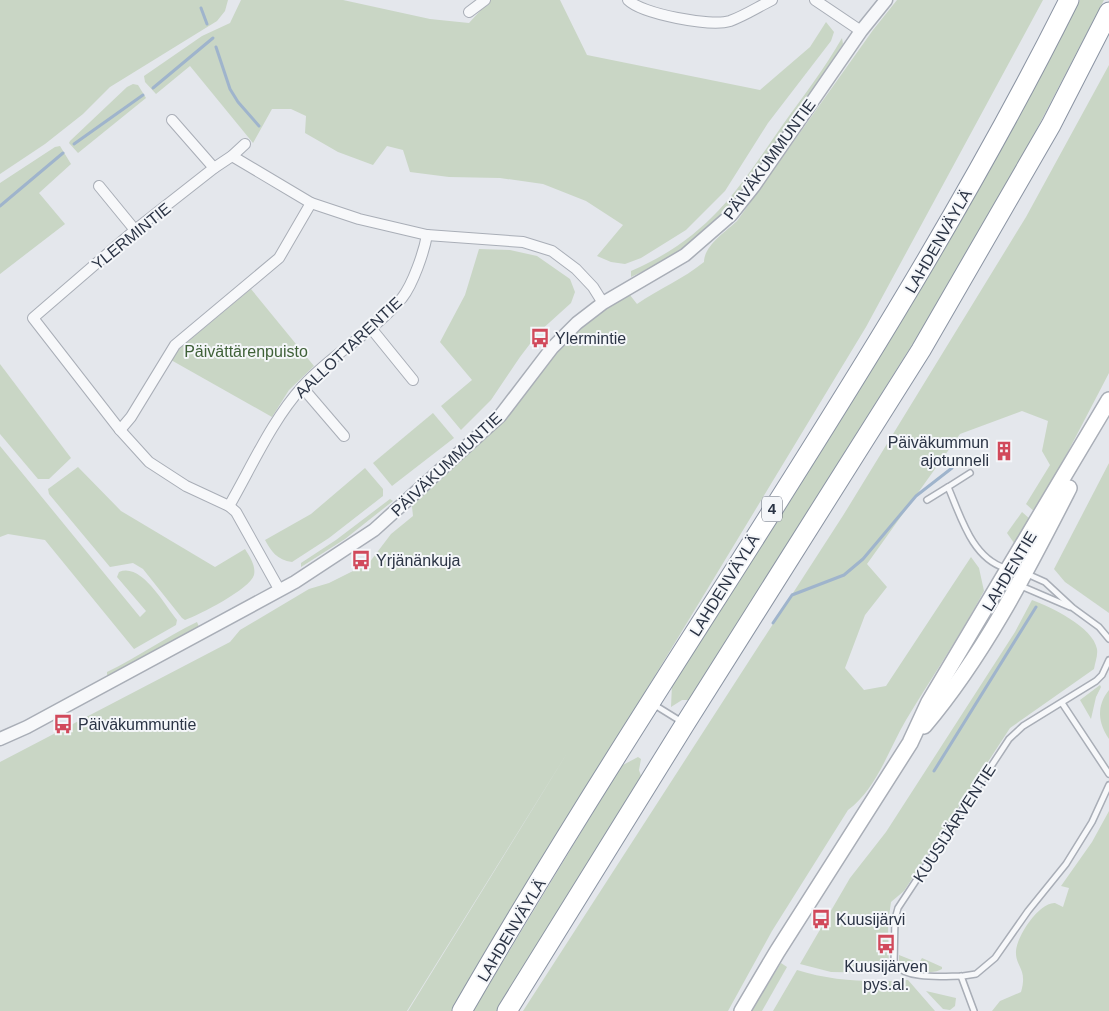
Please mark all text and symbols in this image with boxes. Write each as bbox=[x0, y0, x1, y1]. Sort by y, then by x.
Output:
street label: PÄIVÄKUMMUNTIE bbox=[720, 96, 819, 223]
street label: LAHDENVÄYLÄ bbox=[902, 186, 975, 296]
street label: YLERMINTIE bbox=[89, 200, 174, 273]
street label: AALLOTTARENTIE bbox=[292, 294, 405, 401]
bus stop icon: Ylermintie bbox=[529, 327, 551, 349]
place label: Ylermintie bbox=[555, 330, 626, 347]
park label: Päivättärenpuisto bbox=[184, 343, 308, 360]
street label: PÄIVÄKUMMUNTIE bbox=[388, 409, 505, 520]
place label: Päiväkummun ajotunneli bbox=[888, 434, 989, 469]
building icon: Päiväkummun ajotunneli bbox=[993, 440, 1015, 462]
road number: 4 bbox=[762, 496, 782, 522]
street label: LAHDENTIE bbox=[979, 528, 1040, 614]
street label: LAHDENVÄYLÄ bbox=[686, 531, 763, 639]
bus stop icon: Yrjänänkuja bbox=[350, 549, 372, 571]
place label: Yrjänänkuja bbox=[376, 552, 461, 569]
bus stop icon: Päiväkummuntie bbox=[52, 713, 74, 735]
place label: Päiväkummuntie bbox=[78, 716, 196, 733]
street label: KUUSIJÄRVENTIE bbox=[910, 761, 999, 885]
street label: LAHDENVÄYLÄ bbox=[474, 876, 549, 985]
bus stop icon: Kuusijärvi bbox=[810, 908, 832, 930]
place label: Kuusijärvi bbox=[836, 911, 905, 928]
bus stop icon: Kuusijärven pys.al. bbox=[875, 933, 897, 955]
place label: Kuusijärven pys.al. bbox=[844, 958, 928, 993]

